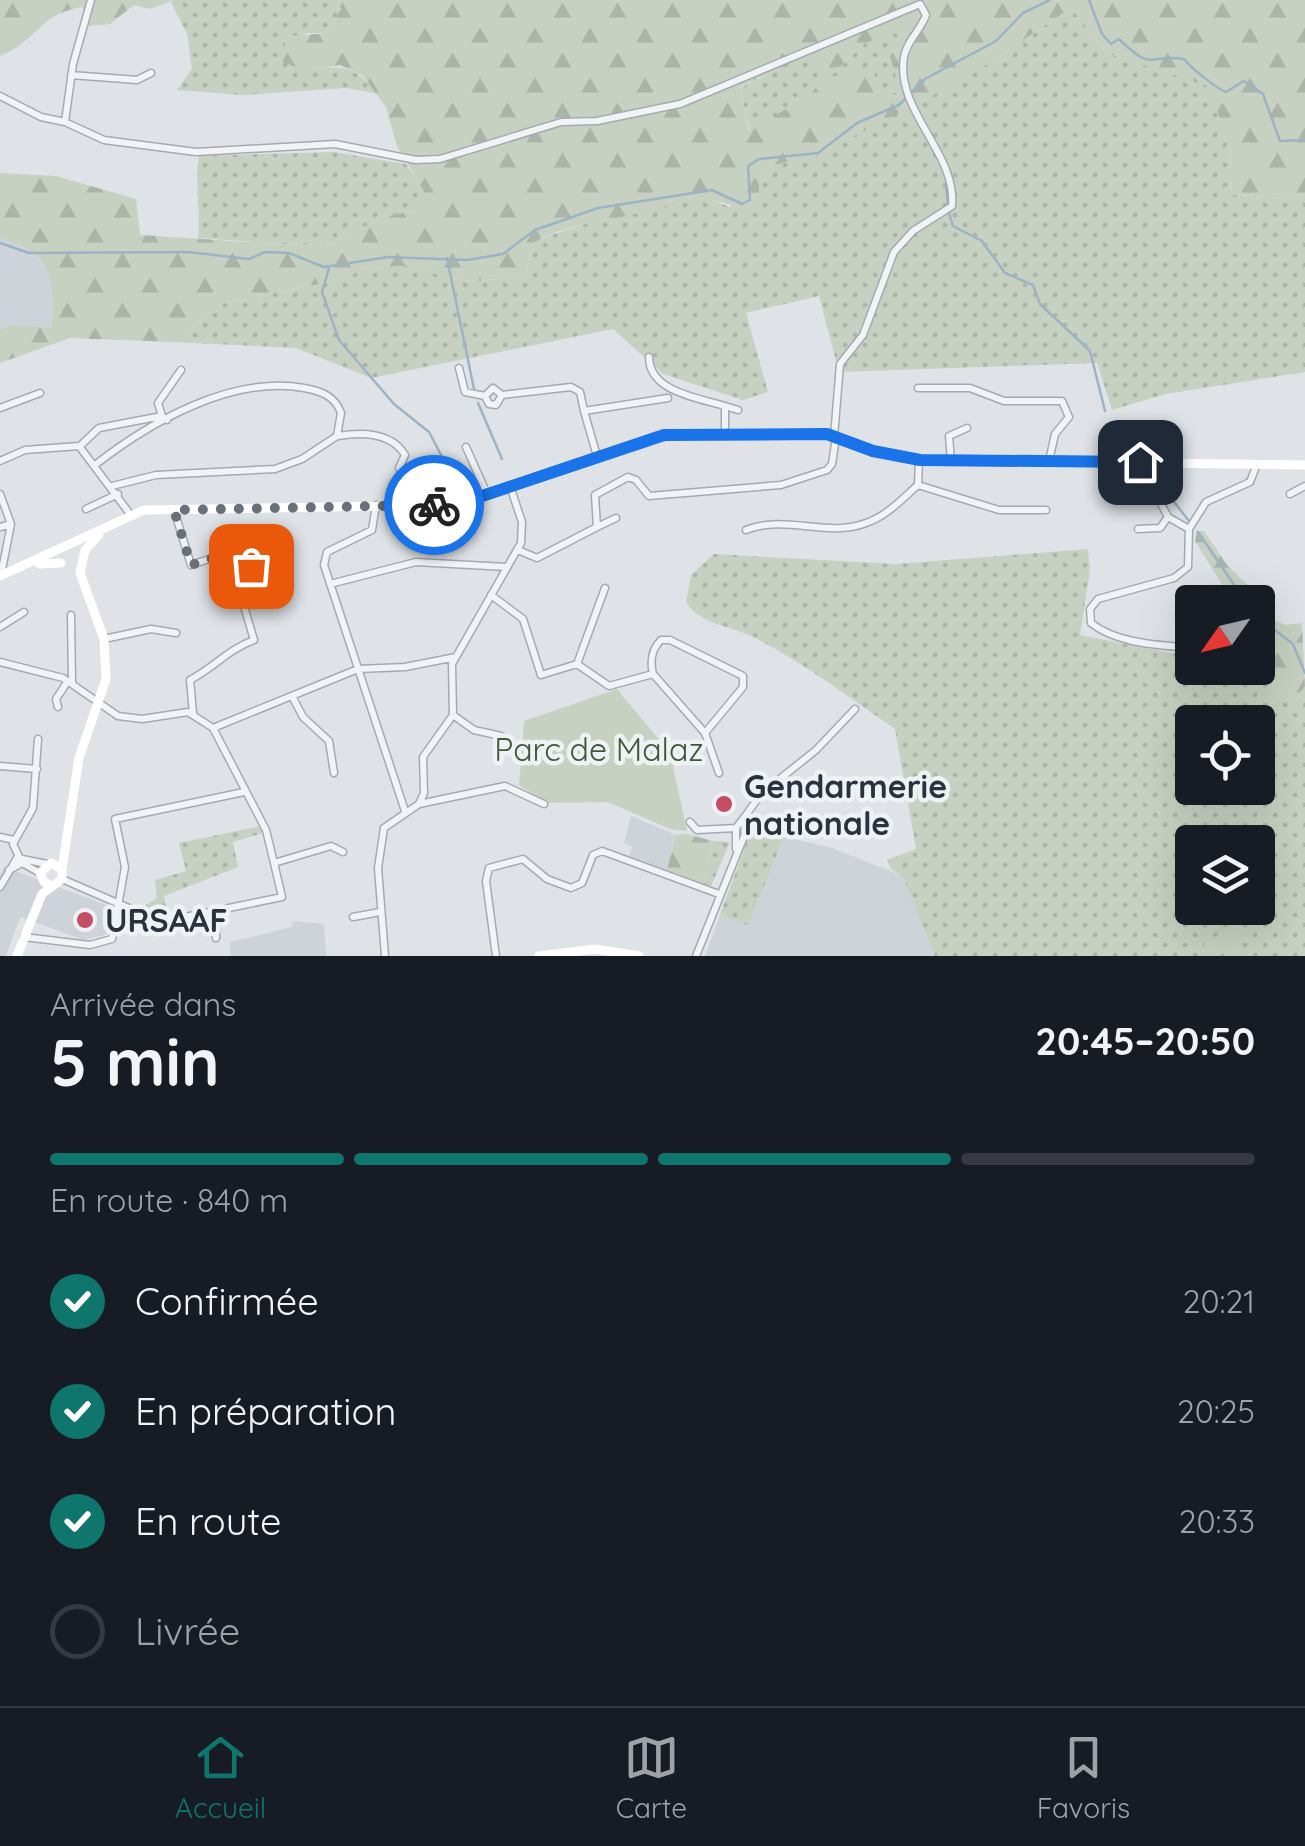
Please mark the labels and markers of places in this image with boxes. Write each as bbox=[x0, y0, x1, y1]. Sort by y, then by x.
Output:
pin bbox=[1098, 420, 1183, 505]
pin bbox=[209, 524, 294, 609]
place label: Gendarmerie nationale bbox=[744, 766, 947, 843]
marker: Gendarmerie nationale bbox=[713, 793, 735, 815]
place label: URSAAF bbox=[105, 900, 228, 940]
marker: URSAAF bbox=[74, 909, 96, 931]

